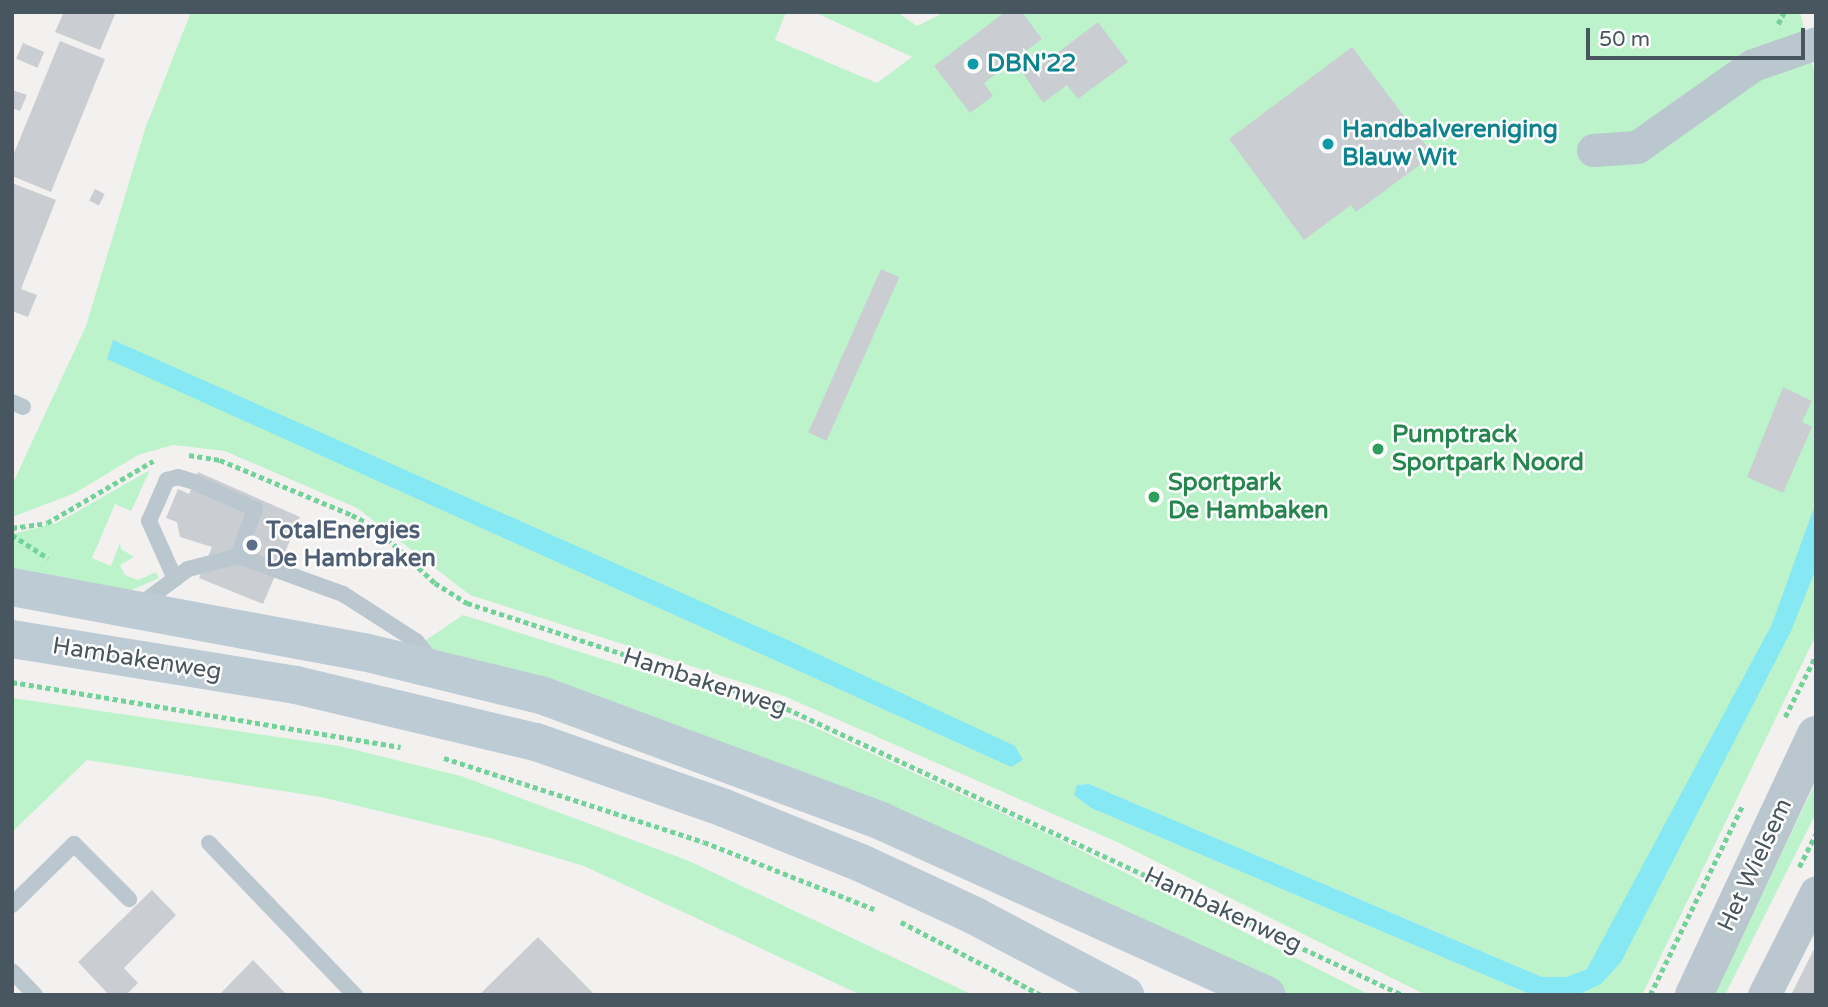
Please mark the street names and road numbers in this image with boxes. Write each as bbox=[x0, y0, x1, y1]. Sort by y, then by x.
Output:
street label: Hambakenweg bbox=[50, 631, 224, 687]
street label: Hambakenweg bbox=[619, 642, 791, 722]
street label: Het Wielsem bbox=[1712, 794, 1798, 936]
street label: Hambakenweg bbox=[1140, 861, 1306, 959]

